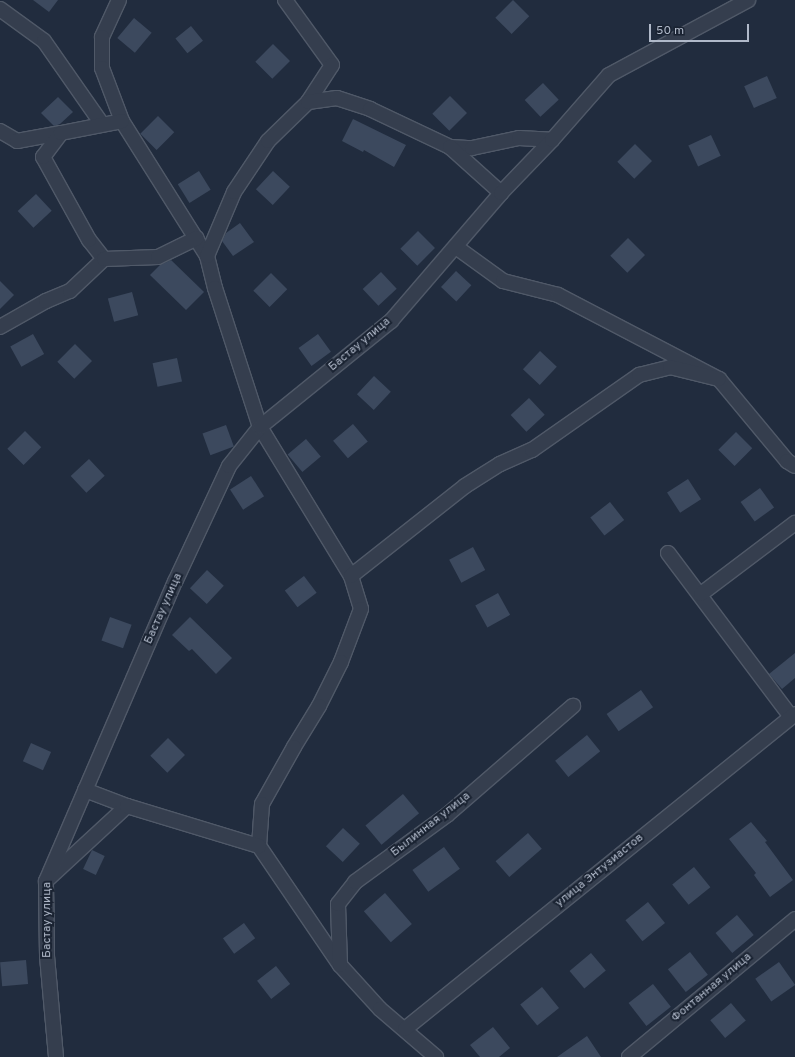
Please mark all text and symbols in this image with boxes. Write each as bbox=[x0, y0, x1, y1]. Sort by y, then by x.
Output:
scale bar bbox=[651, 16, 751, 42]
text: 50 m bbox=[656, 23, 684, 39]
street label: Бастау улица bbox=[326, 315, 394, 375]
street label: Бастау улица bbox=[142, 571, 186, 647]
street label: Былинная улица bbox=[389, 790, 473, 860]
street label: улица Энтузиастов bbox=[553, 831, 647, 911]
street label: Бастау улица bbox=[41, 882, 55, 958]
street label: Фонтанная улица bbox=[669, 950, 755, 1026]

